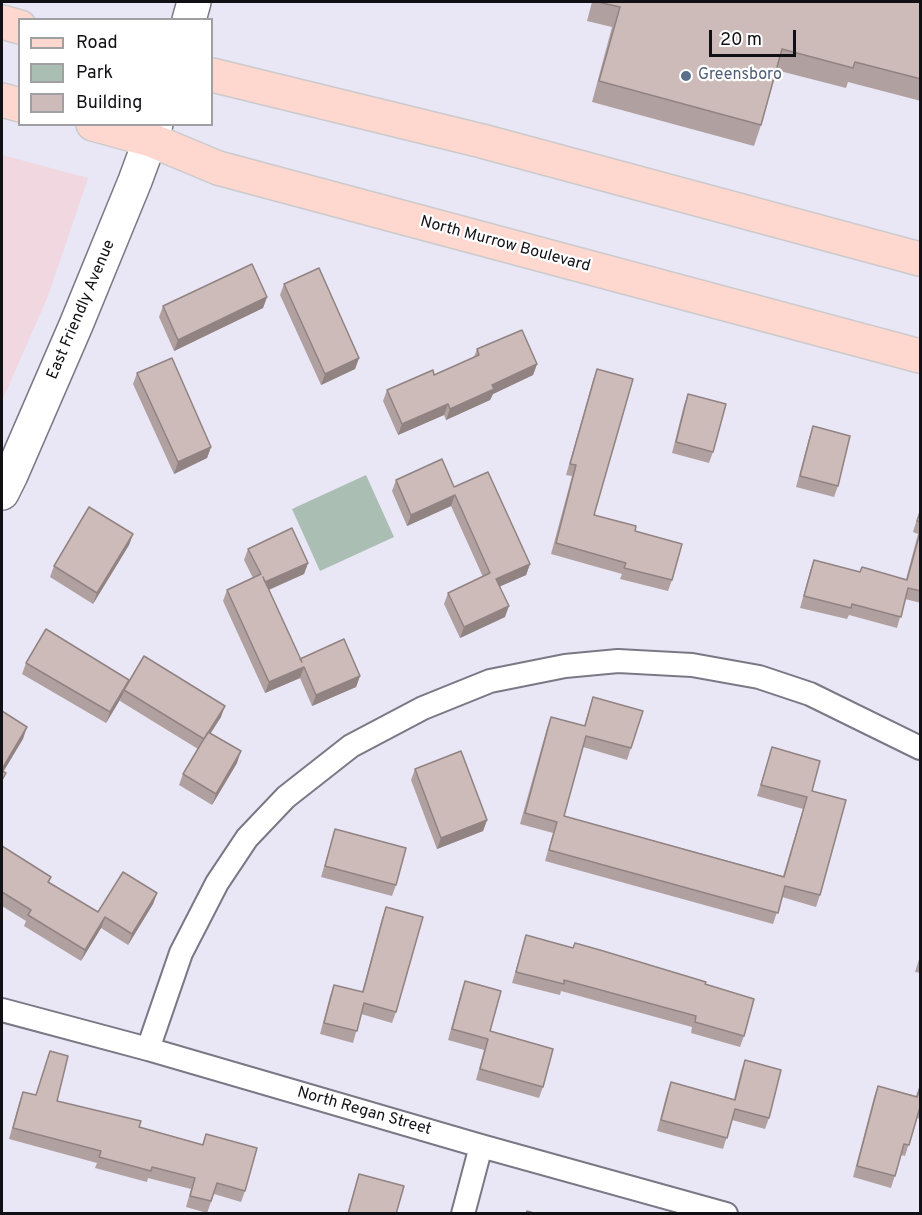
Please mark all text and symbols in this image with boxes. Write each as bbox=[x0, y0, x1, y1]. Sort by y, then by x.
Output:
legend bbox=[18, 18, 213, 126]
scale bar bbox=[712, 18, 799, 56]
text: 20 m bbox=[720, 29, 762, 52]
text: Road bbox=[76, 32, 118, 55]
text: Park bbox=[76, 62, 113, 85]
place label: Greensboro bbox=[698, 66, 782, 86]
marker: Greensboro bbox=[679, 69, 693, 83]
text: Building bbox=[76, 92, 142, 115]
street label: North Murrow Boulevard bbox=[418, 213, 592, 277]
street label: East Friendly Avenue bbox=[44, 237, 120, 383]
street label: North Regan Street bbox=[295, 1084, 433, 1140]

